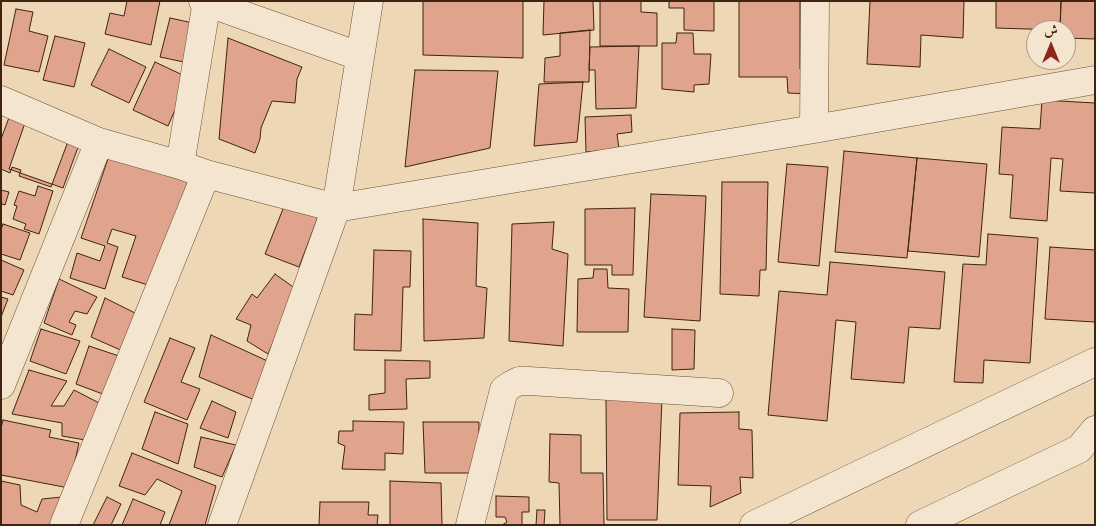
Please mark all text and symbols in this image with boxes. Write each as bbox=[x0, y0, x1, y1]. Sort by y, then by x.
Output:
north arrow bbox=[1026, 20, 1076, 70]
text: ش bbox=[1044, 22, 1058, 39]

